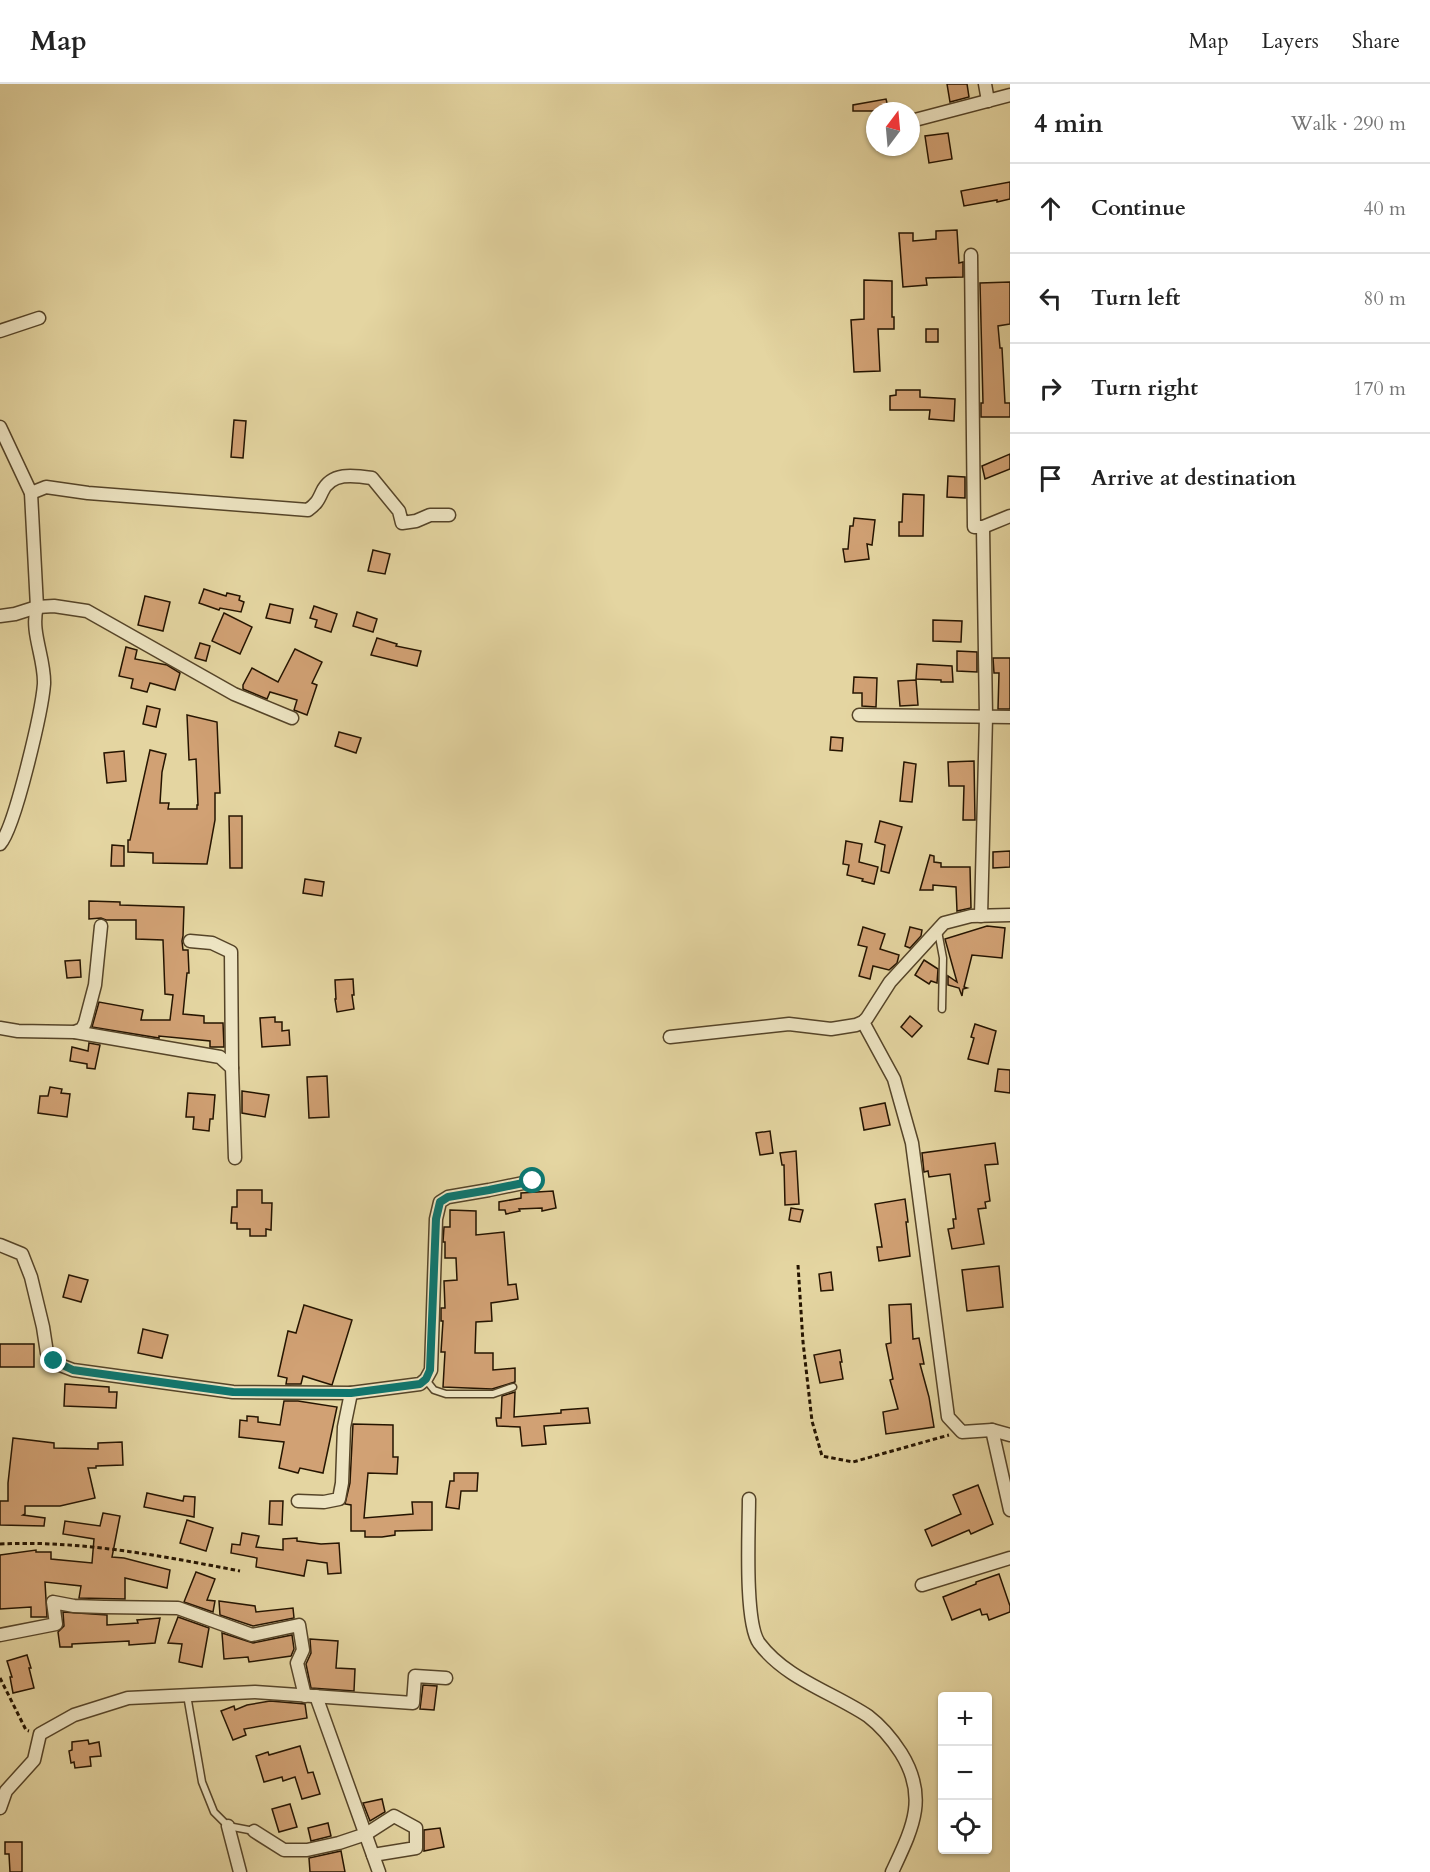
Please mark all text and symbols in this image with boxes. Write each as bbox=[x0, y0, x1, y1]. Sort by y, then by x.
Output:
text: Map bbox=[30, 22, 87, 60]
text: Map bbox=[1189, 27, 1229, 56]
text: Layers bbox=[1262, 27, 1319, 56]
text: Share bbox=[1352, 27, 1400, 56]
north arrow bbox=[866, 102, 920, 156]
text: 4 min bbox=[1034, 106, 1103, 141]
text: Walk · 290 m bbox=[1291, 110, 1406, 137]
icon: ahead bbox=[1034, 192, 1067, 225]
text: Continue bbox=[1091, 193, 1186, 223]
text: 40 m bbox=[1363, 195, 1406, 222]
icon: left bbox=[1034, 282, 1067, 315]
text: Turn left bbox=[1091, 283, 1180, 313]
text: 80 m bbox=[1363, 285, 1406, 312]
icon: right bbox=[1034, 372, 1067, 405]
text: Turn right bbox=[1091, 373, 1198, 403]
text: 170 m bbox=[1353, 375, 1406, 402]
icon: arrive bbox=[1034, 462, 1067, 495]
text: Arrive at destination bbox=[1091, 463, 1296, 493]
route start bbox=[519, 1167, 545, 1193]
route end bbox=[40, 1347, 66, 1373]
map controls bbox=[938, 1692, 992, 1854]
button: + bbox=[938, 1692, 992, 1746]
button: − bbox=[938, 1746, 992, 1800]
button: locate bbox=[938, 1800, 992, 1854]

